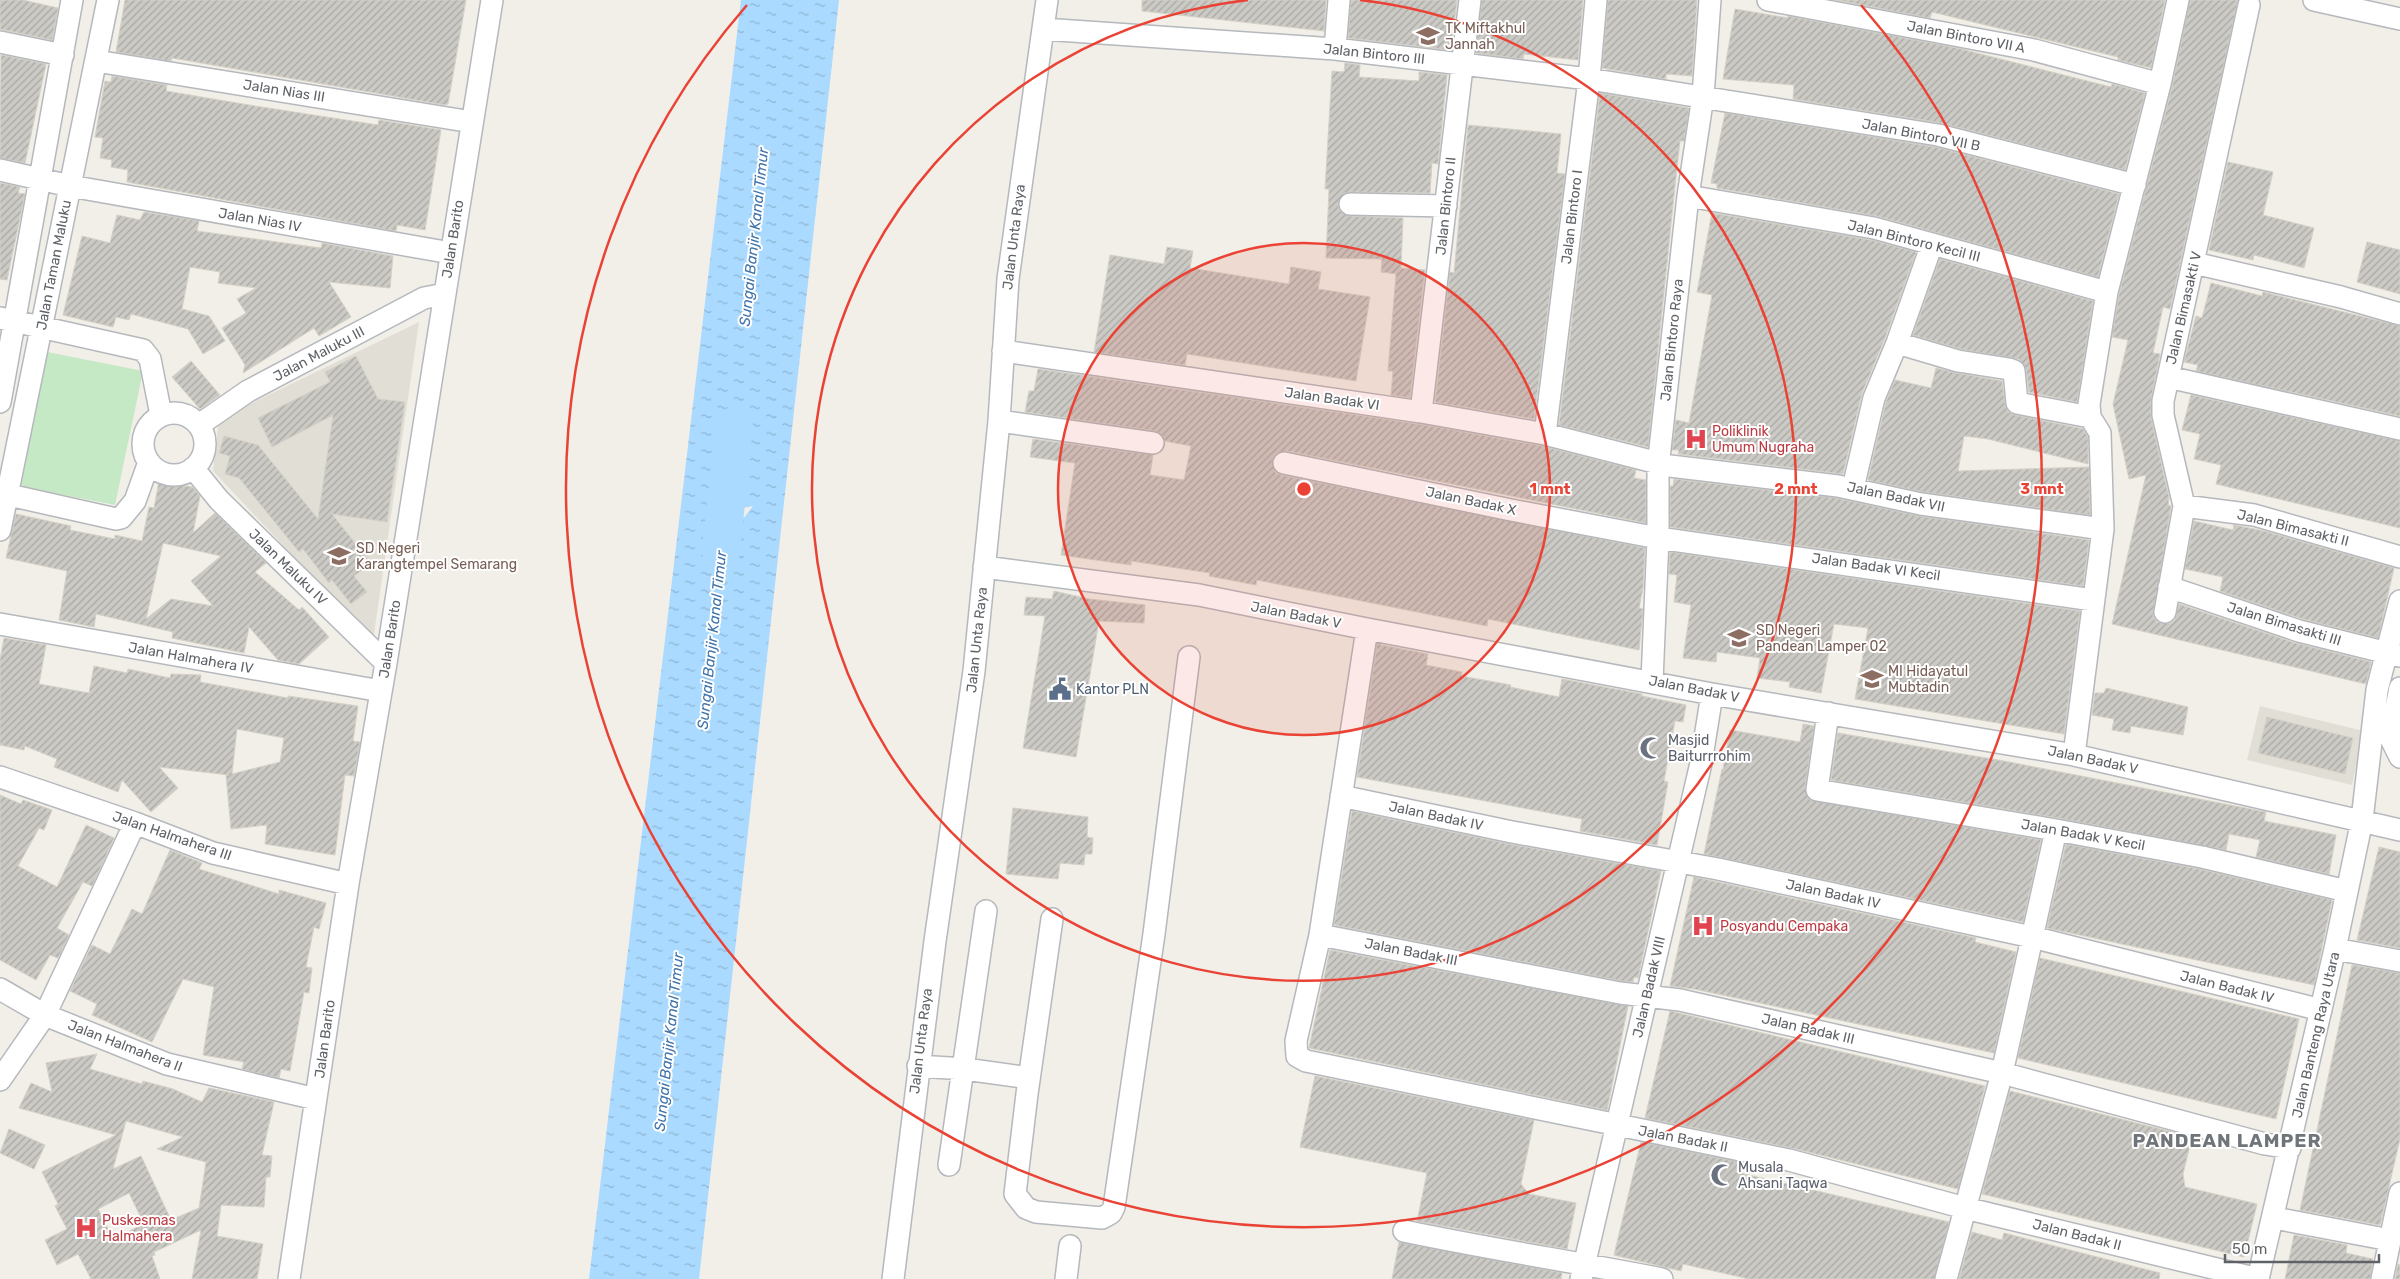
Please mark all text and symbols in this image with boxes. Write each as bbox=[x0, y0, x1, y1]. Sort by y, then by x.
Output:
street label: Jalan Bintoro VII A bbox=[1906, 17, 2027, 57]
place label: TK Miftakhul Jannah bbox=[1445, 20, 1526, 53]
school or university icon: TK Miftakhul Jannah bbox=[1415, 23, 1441, 49]
street label: Jalan Bintoro III bbox=[1322, 40, 1426, 68]
street label: Jalan Nias III bbox=[242, 76, 326, 106]
street label: Jalan Bintoro VII B bbox=[1860, 115, 1982, 155]
water label: Sungai Banjir Kanal Timur bbox=[736, 145, 772, 327]
street label: Jalan Bintoro II bbox=[1432, 156, 1460, 256]
street label: Jalan Bintoro I bbox=[1558, 169, 1586, 265]
street label: Jalan Unta Raya bbox=[999, 183, 1029, 291]
street label: Jalan Taman Maluku bbox=[33, 198, 75, 332]
street label: Jalan Barito bbox=[438, 199, 468, 279]
street label: Jalan Nias IV bbox=[217, 204, 303, 236]
street label: Jalan Bintoro Kecil III bbox=[1846, 216, 1982, 266]
street label: Jalan Bimasakti V bbox=[2163, 250, 2205, 366]
street label: Jalan Bintoro Raya bbox=[1657, 278, 1687, 402]
street label: Jalan Maluku III bbox=[271, 323, 367, 385]
street label: Jalan Badak VI bbox=[1283, 384, 1381, 414]
place label: Poliklinik Umum Nugraha bbox=[1712, 423, 1814, 456]
hospital icon: Poliklinik Umum Nugraha bbox=[1683, 426, 1709, 452]
street label: Jalan Badak VII bbox=[1845, 478, 1947, 516]
centre of rings bbox=[1295, 480, 1313, 498]
text: 1 mnt bbox=[1530, 480, 1570, 498]
text: 2 mnt bbox=[1774, 480, 1818, 498]
text: 3 mnt bbox=[2020, 480, 2064, 498]
street label: Jalan Badak X bbox=[1424, 483, 1518, 519]
street label: Jalan Bimasakti II bbox=[2235, 506, 2351, 550]
street label: Jalan Maluku IV bbox=[245, 525, 331, 609]
place label: SD Negeri Karangtempel Semarang bbox=[356, 540, 517, 573]
school or university icon: SD Negeri Karangtempel Semarang bbox=[326, 543, 352, 569]
water label: Sungai Banjir Kanal Timur bbox=[694, 548, 730, 730]
street label: Jalan Badak VI Kecil bbox=[1811, 550, 1941, 584]
street label: Jalan Unta Raya bbox=[963, 586, 991, 694]
street label: Jalan Badak V bbox=[1249, 598, 1343, 632]
street label: Jalan Barito bbox=[375, 599, 405, 679]
street label: Jalan Bimasakti III bbox=[2225, 599, 2343, 649]
place label: SD Negeri Pandean Lamper 02 bbox=[1756, 622, 1887, 655]
school or university icon: SD Negeri Pandean Lamper 02 bbox=[1726, 625, 1752, 651]
street label: Jalan Halmahera IV bbox=[127, 639, 255, 677]
place label: MI Hidayatul Mubtadin bbox=[1888, 663, 1968, 696]
school or university icon: MI Hidayatul Mubtadin bbox=[1859, 666, 1885, 692]
street label: Jalan Badak V bbox=[1647, 672, 1741, 706]
public building icon: Kantor PLN bbox=[1047, 676, 1073, 702]
place label: Kantor PLN bbox=[1076, 681, 1149, 698]
place label: Masjid Baiturrrohim bbox=[1668, 732, 1751, 765]
mosque icon: Masjid Baiturrrohim bbox=[1638, 735, 1664, 761]
street label: Jalan Badak V bbox=[2046, 742, 2140, 778]
street label: Jalan Badak IV bbox=[1387, 798, 1485, 834]
street label: Jalan Halmahera III bbox=[110, 808, 234, 864]
street label: Jalan Badak V Kecil bbox=[2020, 816, 2146, 854]
street label: Jalan Badak IV bbox=[1784, 876, 1882, 912]
hospital icon: Posyandu Cempaka bbox=[1690, 913, 1716, 939]
place label: Posyandu Cempaka bbox=[1720, 918, 1848, 935]
street label: Jalan Badak III bbox=[1363, 935, 1459, 969]
street label: Jalan Badak VIII bbox=[1629, 935, 1669, 1039]
water label: Sungai Banjir Kanal Timur bbox=[651, 950, 687, 1132]
street label: Jalan Banteng Raya Utara bbox=[2289, 950, 2343, 1120]
street label: Jalan Badak IV bbox=[2178, 967, 2276, 1007]
street label: Jalan Unta Raya bbox=[906, 987, 936, 1095]
street label: Jalan Barito bbox=[311, 999, 339, 1079]
street label: Jalan Badak III bbox=[1760, 1010, 1856, 1048]
street label: Jalan Halmahera II bbox=[65, 1016, 185, 1076]
street label: Jalan Badak II bbox=[1637, 1122, 1729, 1156]
district label: PANDEAN LAMPER bbox=[2132, 1129, 2322, 1152]
place label: Musala Ahsani Taqwa bbox=[1738, 1159, 1827, 1192]
mosque icon: Musala Ahsani Taqwa bbox=[1709, 1162, 1735, 1188]
place label: Puskesmas Halmahera bbox=[102, 1212, 176, 1245]
hospital icon: Puskesmas Halmahera bbox=[73, 1215, 99, 1241]
street label: Jalan Badak II bbox=[2031, 1216, 2123, 1254]
scale bar bbox=[2225, 1232, 2379, 1264]
text: 50 m bbox=[2232, 1240, 2267, 1258]

